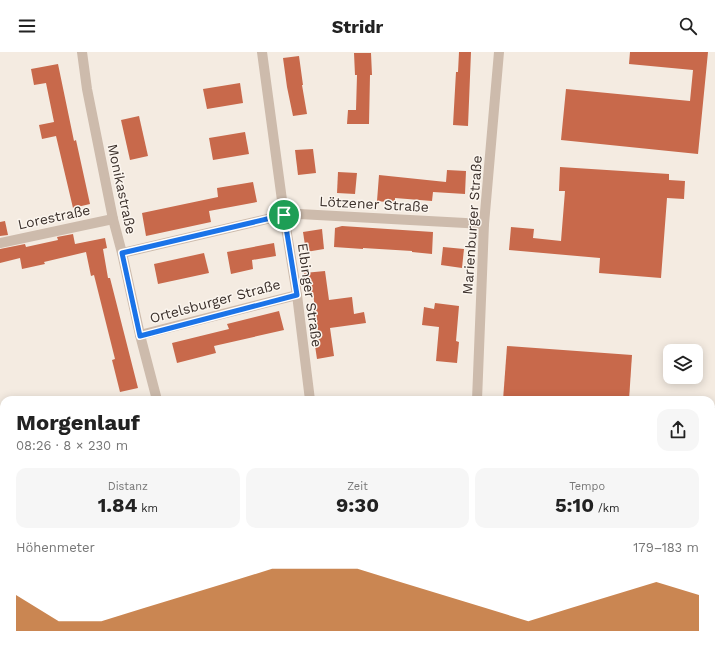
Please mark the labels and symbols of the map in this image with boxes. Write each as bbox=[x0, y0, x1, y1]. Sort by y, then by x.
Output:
street label: Monikastraße bbox=[105, 142, 139, 236]
street label: Marienburger Straße bbox=[459, 155, 485, 295]
street label: Lötzener Straße bbox=[319, 193, 429, 215]
pin bbox=[267, 198, 301, 232]
street label: Lorestraße bbox=[16, 202, 92, 232]
street label: Elbinger Straße bbox=[295, 242, 325, 348]
street label: Ortelsburger Straße bbox=[148, 276, 282, 326]

